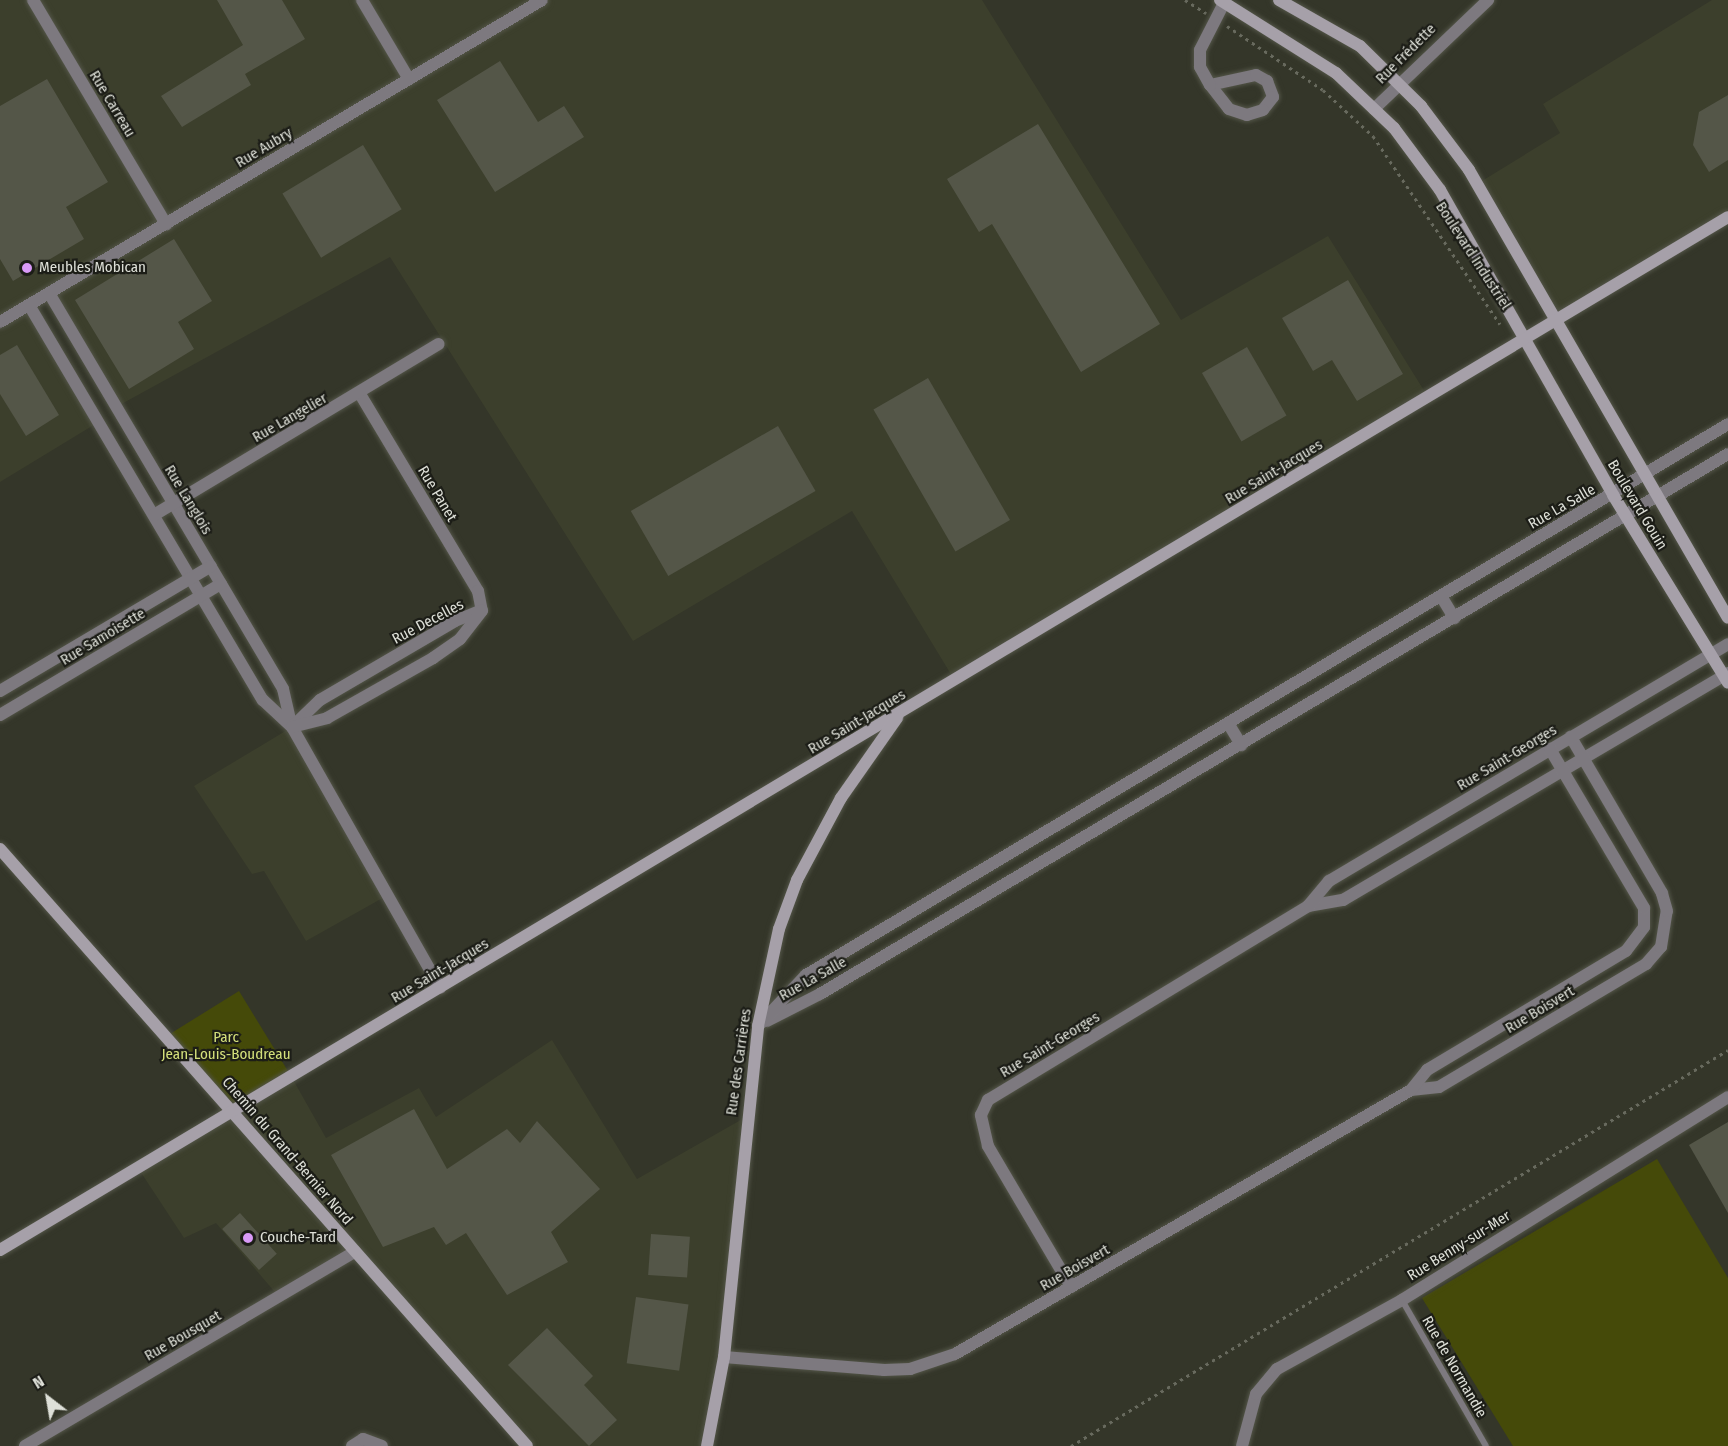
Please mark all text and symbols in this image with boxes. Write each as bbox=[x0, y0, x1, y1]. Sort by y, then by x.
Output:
street label: Rue Frédette bbox=[1372, 20, 1440, 88]
street label: Rue Carreau bbox=[85, 68, 139, 140]
street label: Rue Aubry bbox=[233, 124, 295, 172]
street label: Boulevard Industriel bbox=[1431, 199, 1515, 313]
place label: Meubles Mobican bbox=[39, 259, 146, 277]
marker: Meubles Mobican bbox=[20, 261, 34, 275]
street label: Rue Langelier bbox=[249, 389, 331, 447]
street label: Rue Saint-Jacques bbox=[1222, 436, 1326, 508]
street label: Boulevard Gouin bbox=[1603, 457, 1671, 553]
street label: Rue Langlois bbox=[160, 462, 216, 538]
street label: Rue Panet bbox=[413, 463, 461, 525]
street label: Rue La Salle bbox=[1525, 481, 1599, 533]
street label: Rue Decelles bbox=[389, 596, 467, 648]
street label: Rue Samoisette bbox=[57, 605, 149, 669]
street label: Rue Saint-Jacques bbox=[805, 686, 909, 758]
street label: Rue Saint-Georges bbox=[1454, 721, 1560, 795]
street label: Rue Saint-Jacques bbox=[388, 935, 492, 1007]
street label: Rue La Salle bbox=[776, 953, 850, 1005]
street label: Rue Boisvert bbox=[1502, 982, 1578, 1038]
street label: Rue des Carrières bbox=[723, 1008, 755, 1116]
street label: Rue Saint-Georges bbox=[997, 1008, 1103, 1082]
park label: Parc Jean-Louis-Boudreau bbox=[161, 1028, 291, 1063]
street label: Chemin du Grand-Bernier Nord bbox=[218, 1074, 356, 1228]
street label: Rue Benny-sur-Mer bbox=[1404, 1207, 1514, 1285]
place label: Couche-Tard bbox=[260, 1229, 336, 1247]
marker: Couche-Tard bbox=[241, 1231, 255, 1245]
street label: Rue Boisvert bbox=[1037, 1241, 1113, 1295]
street label: Rue Bousquet bbox=[141, 1307, 225, 1365]
street label: Rue de Normandie bbox=[1418, 1313, 1490, 1421]
north arrow bbox=[18, 1368, 78, 1428]
text: N bbox=[29, 1372, 47, 1393]

